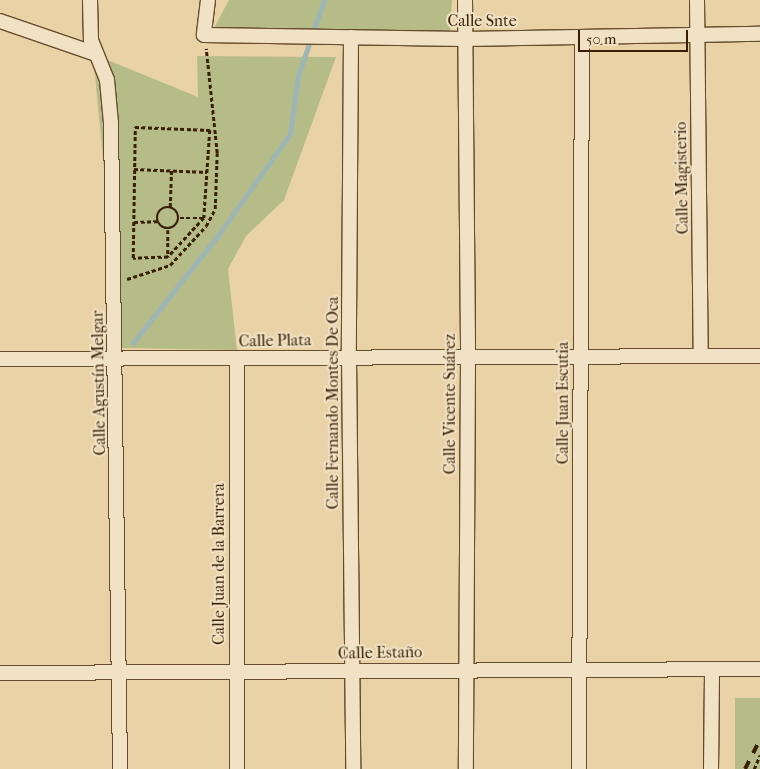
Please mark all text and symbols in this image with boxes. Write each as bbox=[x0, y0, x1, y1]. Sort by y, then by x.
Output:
street label: Calle Snte bbox=[447, 11, 517, 31]
scale bar bbox=[580, 20, 690, 52]
text: 50 m bbox=[586, 30, 616, 48]
street label: Calle Magisterio bbox=[671, 121, 693, 235]
street label: Calle Fernando Montes De Oca bbox=[323, 297, 343, 509]
street label: Calle Agustín Melgar bbox=[88, 310, 110, 456]
street label: Calle Plata bbox=[238, 331, 312, 351]
street label: Calle Vicente Suárez bbox=[440, 334, 460, 474]
street label: Calle Juan Escutia bbox=[553, 342, 573, 464]
street label: Calle Juan de la Barrera bbox=[209, 483, 229, 645]
street label: Calle Estaño bbox=[338, 643, 422, 663]

